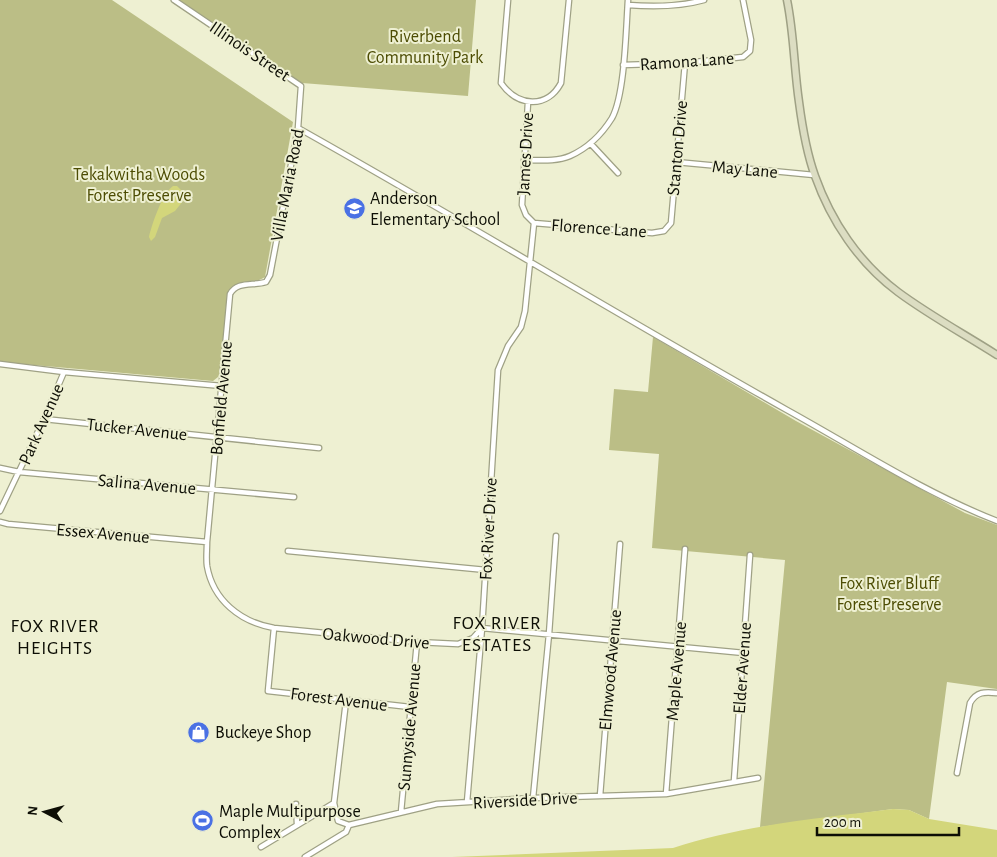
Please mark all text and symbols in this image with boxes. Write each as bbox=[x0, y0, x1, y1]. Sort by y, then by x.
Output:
street label: Illinois Street bbox=[206, 18, 293, 85]
park label: Riverbend Community Park bbox=[367, 28, 484, 67]
street label: Ramona Lane bbox=[639, 50, 735, 74]
street label: Stanton Drive bbox=[665, 100, 691, 196]
street label: James Drive bbox=[515, 112, 537, 196]
street label: Villa Maria Road bbox=[268, 127, 308, 243]
street label: May Lane bbox=[711, 158, 779, 182]
park label: Tekakwitha Woods Forest Preserve bbox=[73, 166, 205, 205]
place label: Anderson Elementary School bbox=[370, 190, 501, 229]
school or university icon: Anderson Elementary School bbox=[342, 196, 366, 220]
street label: Florence Lane bbox=[551, 217, 647, 241]
street label: Bonfield Avenue bbox=[208, 340, 236, 456]
street label: Park Avenue bbox=[16, 381, 68, 468]
street label: Tucker Avenue bbox=[86, 416, 188, 444]
street label: Salina Avenue bbox=[97, 472, 197, 498]
street label: Fox River Drive bbox=[477, 477, 501, 581]
street label: Essex Avenue bbox=[56, 521, 150, 547]
park label: Fox River Bluff Forest Preserve bbox=[836, 575, 942, 614]
street label: Elmwood Avenue bbox=[597, 609, 625, 731]
district label: FOX RIVER ESTATES bbox=[452, 614, 542, 655]
district label: FOX RIVER HEIGHTS bbox=[10, 617, 100, 658]
street label: Maple Avenue bbox=[664, 621, 690, 722]
street label: Elder Avenue bbox=[731, 622, 755, 715]
street label: Oakwood Drive bbox=[322, 625, 430, 653]
street label: Sunnyside Avenue bbox=[395, 663, 425, 791]
street label: Forest Avenue bbox=[289, 685, 388, 715]
shop icon: Buckeye Shop bbox=[187, 720, 211, 744]
place label: Buckeye Shop bbox=[215, 724, 311, 742]
north arrow bbox=[20, 787, 70, 837]
street label: Riverside Drive bbox=[472, 789, 578, 813]
place label: Maple Multipurpose Complex bbox=[219, 803, 361, 842]
scale bar bbox=[817, 804, 960, 836]
text: N bbox=[26, 805, 41, 816]
sports icon: Maple Multipurpose Complex bbox=[191, 809, 215, 833]
text: 200 m bbox=[824, 815, 861, 830]

